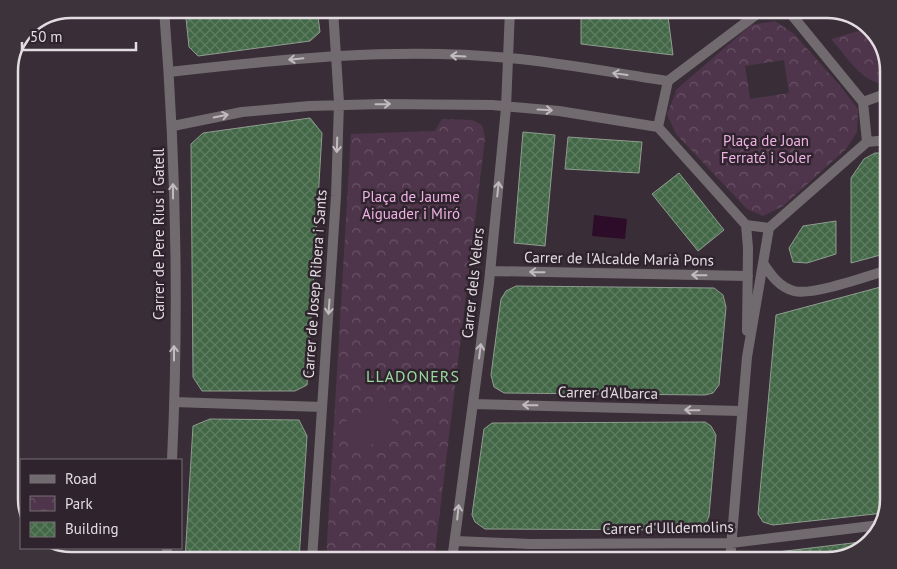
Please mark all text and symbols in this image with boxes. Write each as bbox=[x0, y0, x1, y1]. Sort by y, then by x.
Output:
scale bar bbox=[22, 20, 136, 52]
text: 50 m bbox=[30, 27, 63, 46]
one-way arrow bbox=[450, 51, 466, 60]
one-way arrow bbox=[288, 54, 304, 63]
one-way arrow bbox=[612, 69, 628, 79]
one-way arrow bbox=[374, 100, 390, 109]
one-way arrow bbox=[536, 105, 553, 115]
one-way arrow bbox=[213, 111, 229, 121]
park label: Plaça de Joan Ferraté i Soler bbox=[721, 131, 811, 167]
one-way arrow bbox=[332, 136, 342, 153]
street label: Carrer de Pere Rius i Gatell bbox=[149, 147, 168, 320]
one-way arrow bbox=[493, 182, 503, 198]
one-way arrow bbox=[168, 183, 178, 200]
park label: Plaça de Jaume Aiguader i Miró bbox=[362, 187, 460, 223]
street label: Carrer de Josep Ribera i Sants bbox=[298, 189, 331, 379]
street label: Carrer dels Velers bbox=[457, 227, 488, 339]
street label: Carrer de l'Alcalde Marià Pons bbox=[524, 247, 714, 270]
one-way arrow bbox=[529, 267, 545, 277]
one-way arrow bbox=[691, 271, 707, 280]
one-way arrow bbox=[324, 299, 333, 315]
one-way arrow bbox=[475, 343, 485, 359]
one-way arrow bbox=[169, 346, 179, 362]
district label: LLADONERS bbox=[366, 366, 460, 386]
street label: Carrer d'Albarca bbox=[558, 382, 658, 403]
one-way arrow bbox=[522, 401, 538, 410]
one-way arrow bbox=[684, 405, 700, 414]
legend bbox=[20, 459, 182, 549]
text: Road bbox=[65, 469, 97, 488]
text: Park bbox=[65, 494, 93, 513]
one-way arrow bbox=[453, 504, 463, 520]
street label: Carrer d'Ulldemolins bbox=[602, 517, 734, 538]
text: Building bbox=[65, 519, 119, 538]

